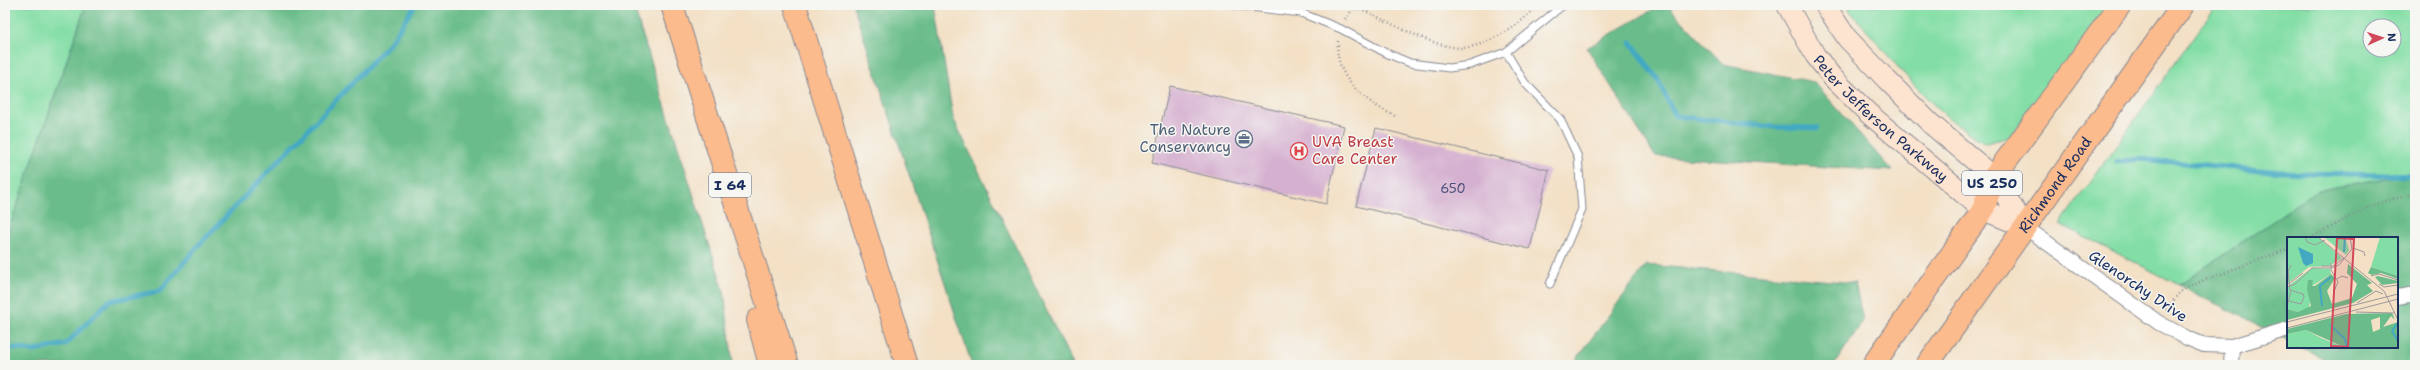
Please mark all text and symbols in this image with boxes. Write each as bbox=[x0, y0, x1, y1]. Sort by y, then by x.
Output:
north arrow bbox=[2362, 18, 2402, 58]
text: N bbox=[2384, 33, 2399, 43]
street label: Peter Jefferson Parkway bbox=[1809, 51, 1953, 187]
place label: The Nature Conservancy bbox=[1140, 120, 1231, 157]
office icon: The Nature Conservancy bbox=[1234, 129, 1254, 149]
place label: UVA Breast Care Center bbox=[1312, 132, 1398, 169]
street label: Richmond Road bbox=[2014, 132, 2097, 237]
hospital icon: UVA Breast Care Center bbox=[1289, 141, 1309, 161]
road number: US 250 bbox=[1962, 171, 2022, 195]
road number: I 64 bbox=[709, 173, 751, 197]
house number: 650 bbox=[1440, 180, 1466, 197]
inset map bbox=[2287, 237, 2398, 348]
street label: Glenorchy Drive bbox=[2085, 245, 2191, 327]

